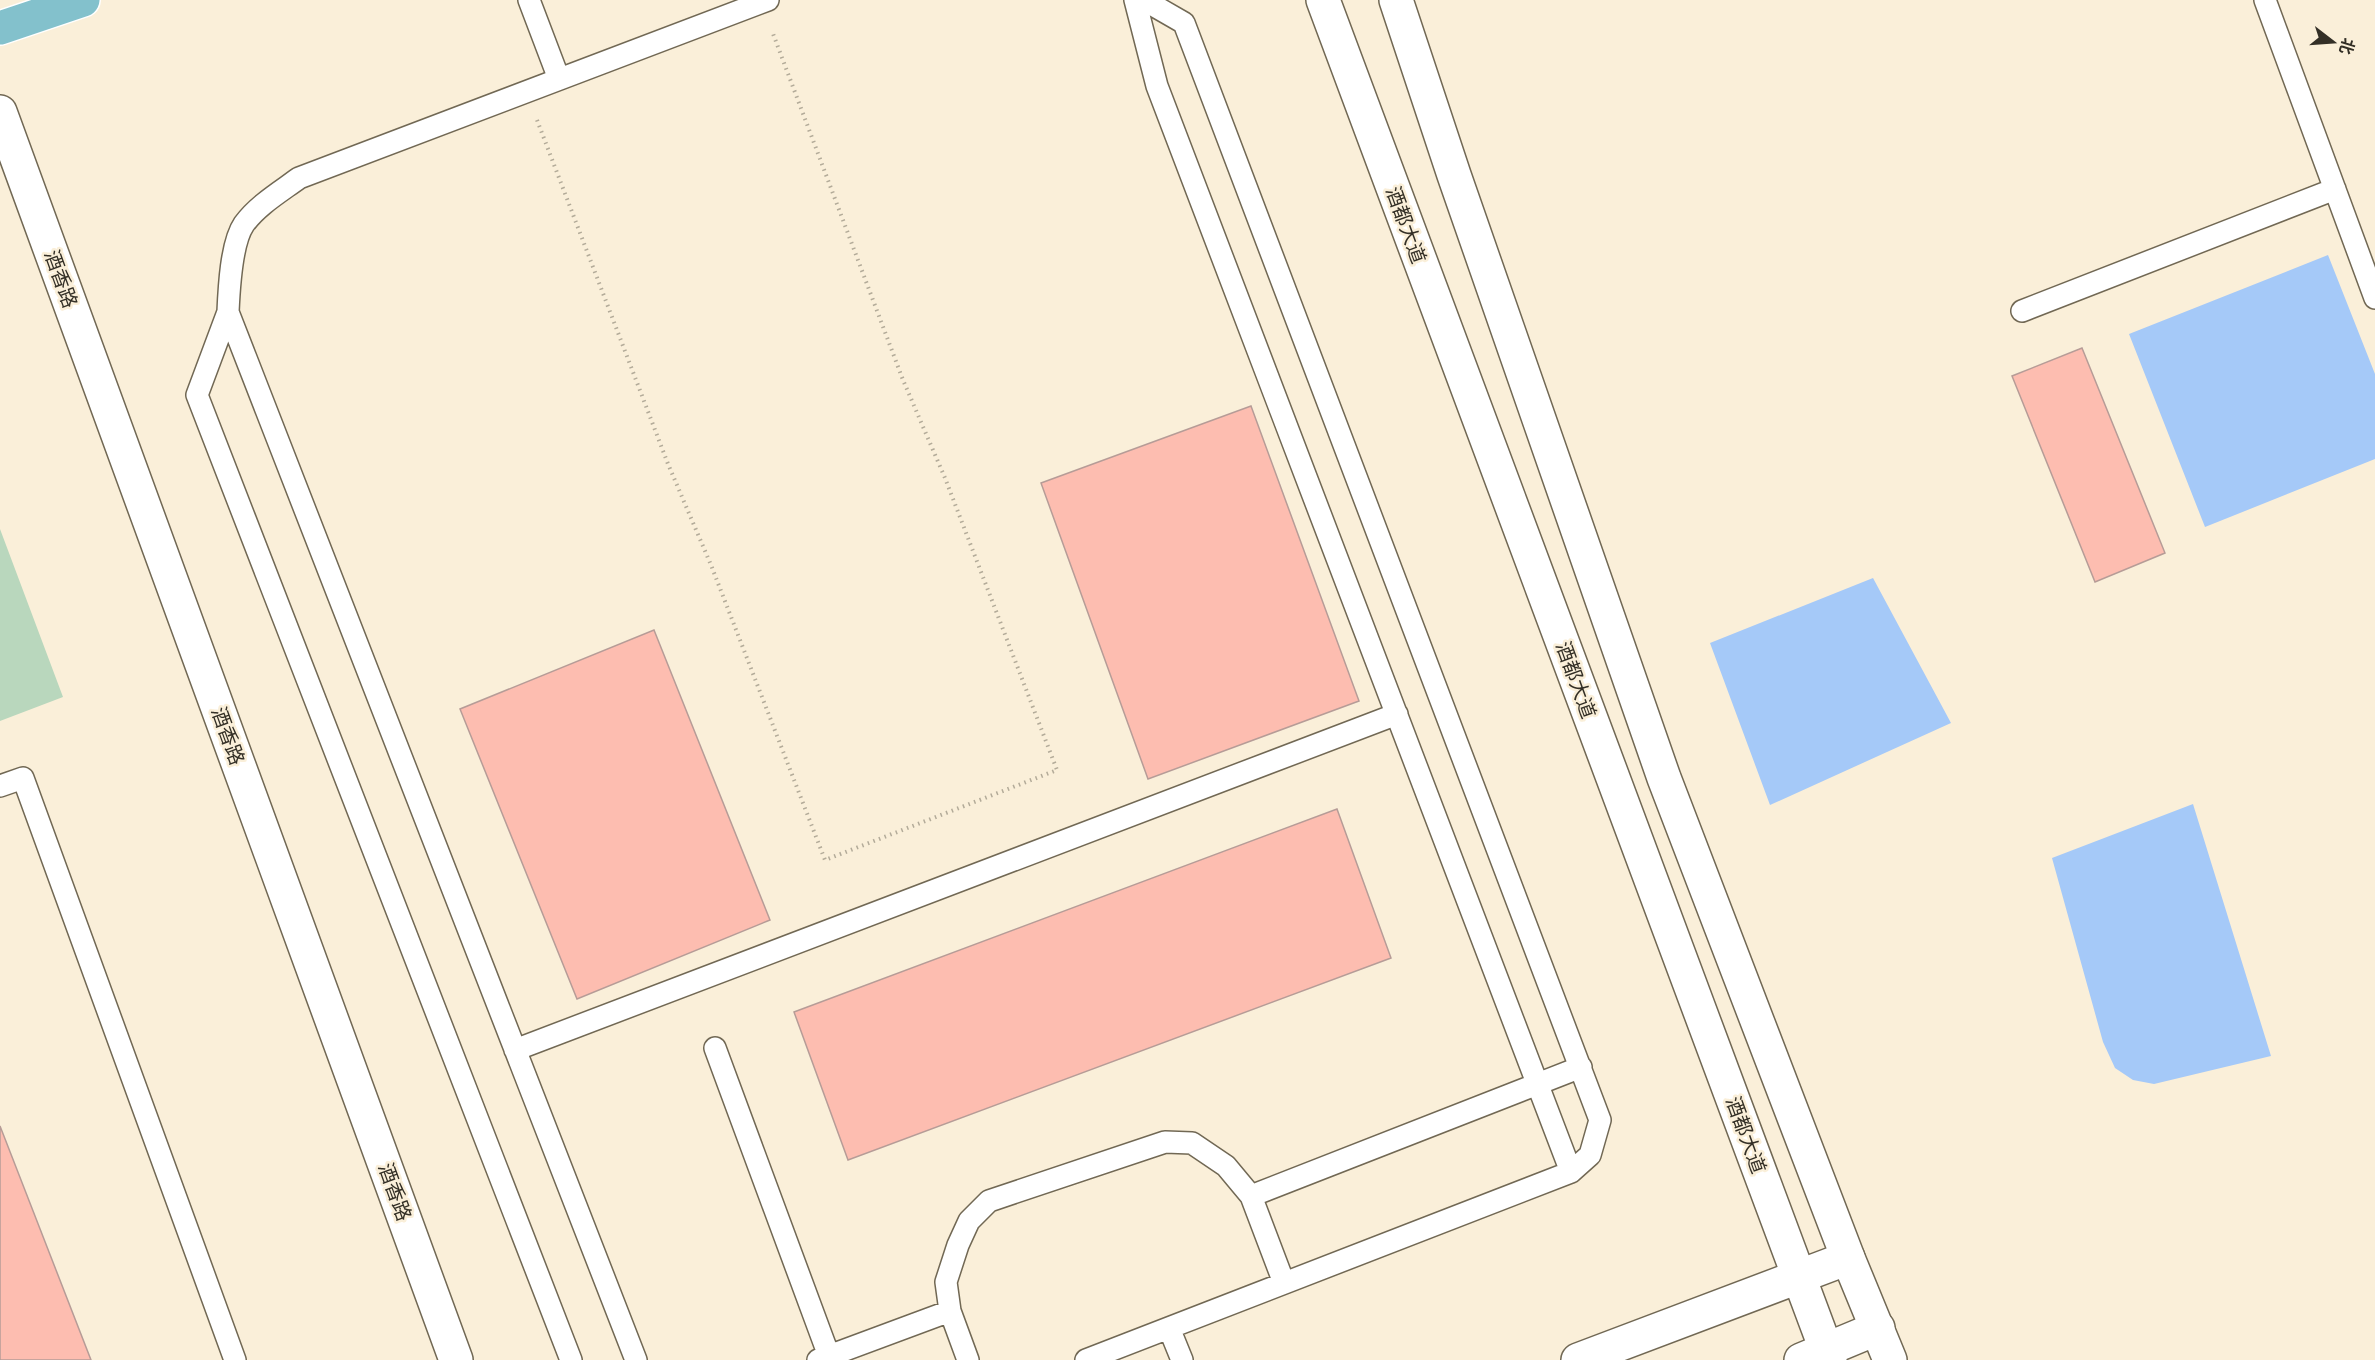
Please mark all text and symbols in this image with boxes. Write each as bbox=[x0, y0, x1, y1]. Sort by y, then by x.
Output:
north arrow bbox=[2303, 12, 2363, 72]
text: 北 bbox=[2335, 36, 2358, 57]
street label: 酒都大道 bbox=[1381, 183, 1431, 267]
street label: 酒香路 bbox=[39, 247, 83, 311]
street label: 酒都大道 bbox=[1551, 638, 1601, 722]
street label: 酒香路 bbox=[206, 704, 250, 768]
street label: 酒都大道 bbox=[1721, 1093, 1771, 1177]
street label: 酒香路 bbox=[373, 1160, 417, 1224]

